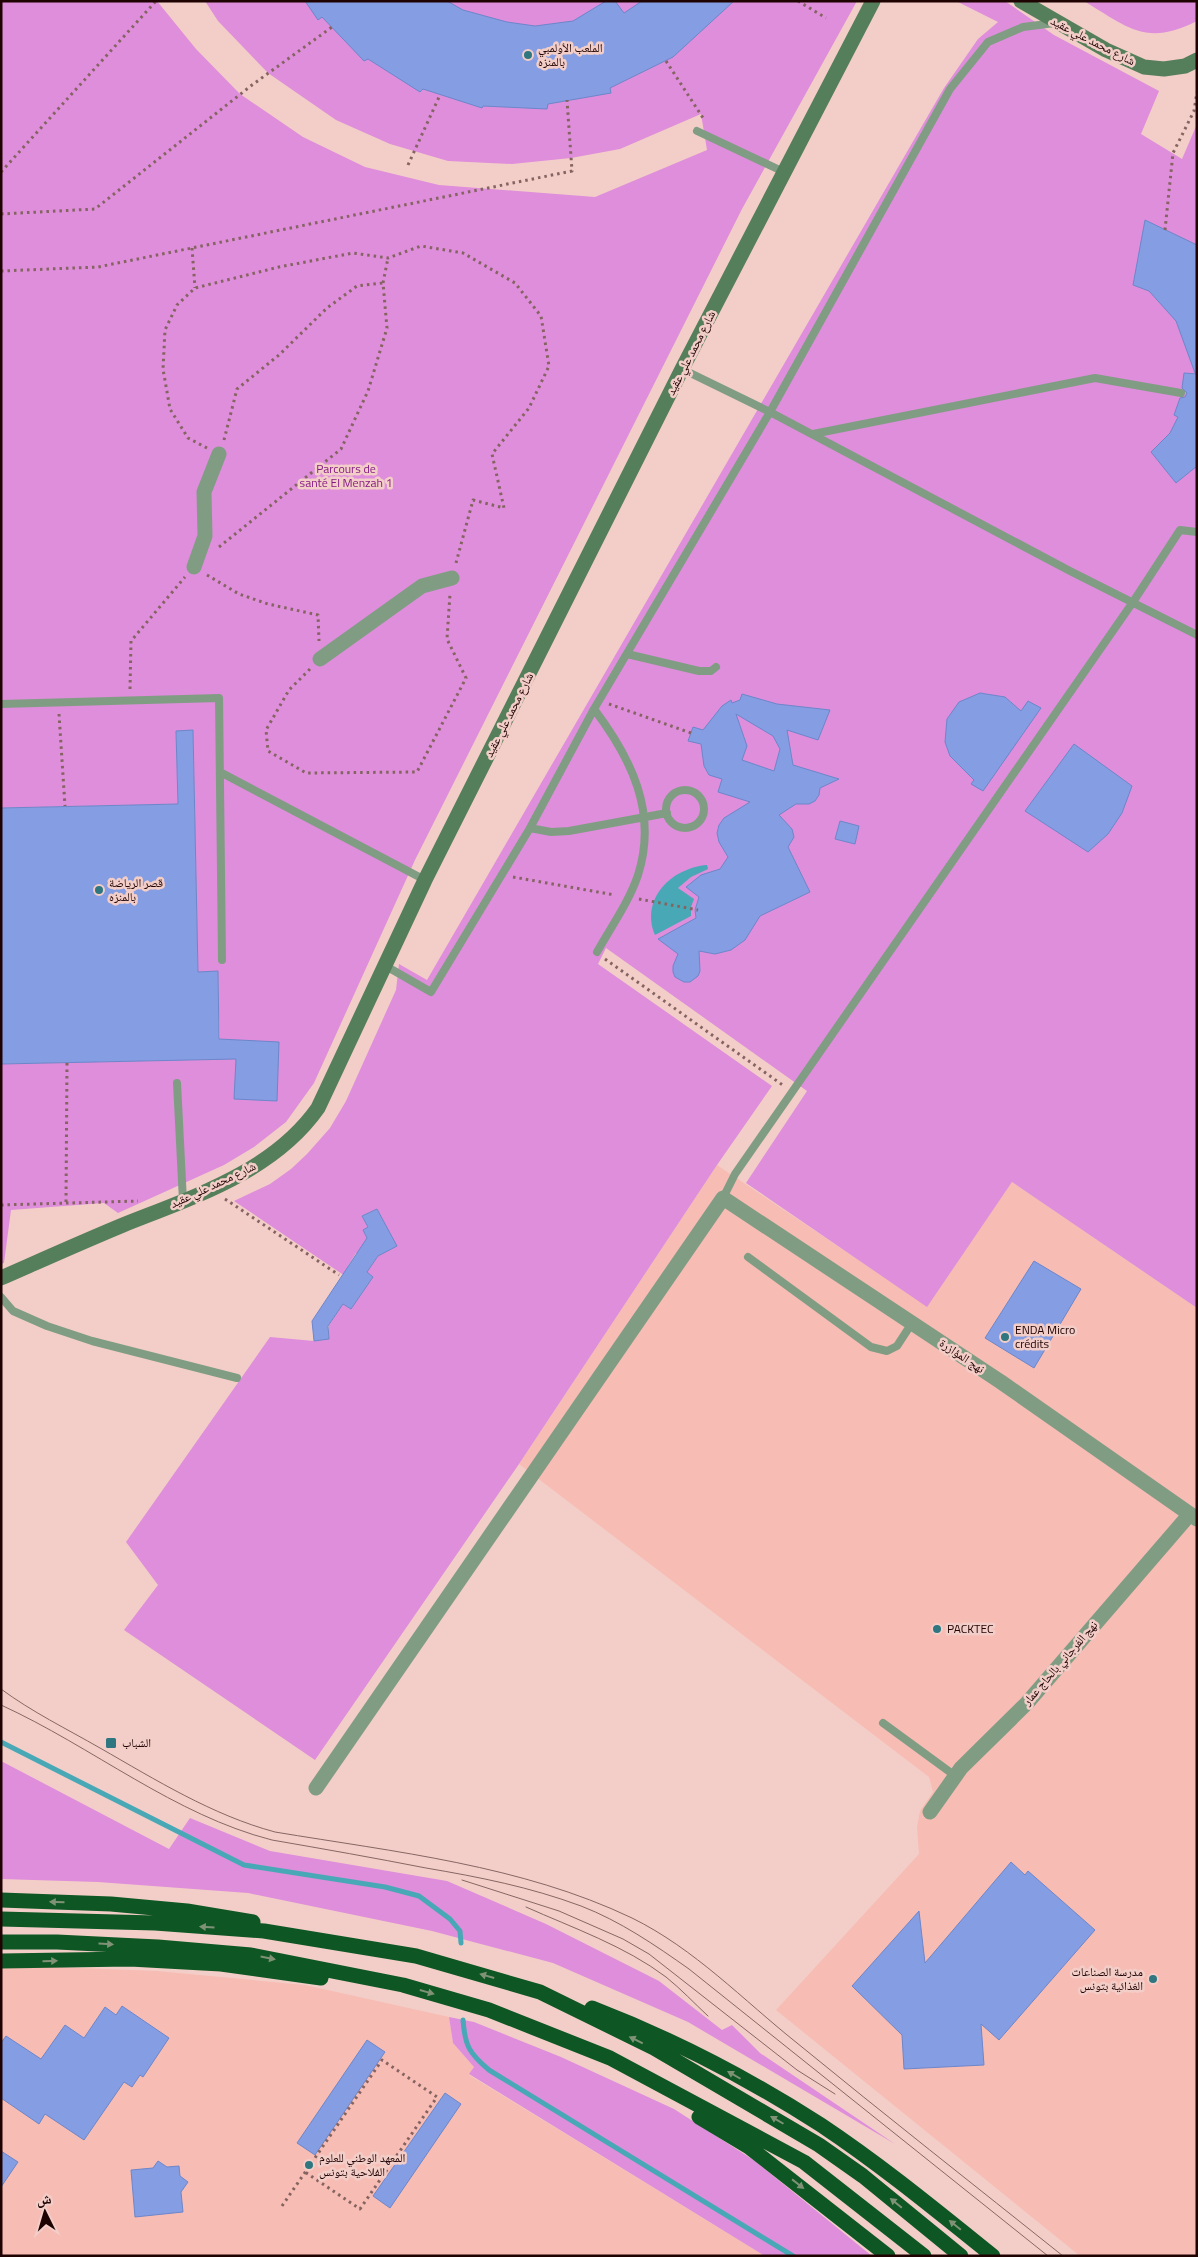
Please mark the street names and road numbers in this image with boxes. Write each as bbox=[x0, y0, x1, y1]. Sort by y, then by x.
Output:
street label: شارع محمد علي عقيد bbox=[1047, 11, 1139, 71]
street label: شارع محمد علي عقيد bbox=[661, 307, 721, 399]
street label: شارع محمد علي عقيد bbox=[479, 669, 539, 761]
street label: شارع محمد علي عقيد bbox=[167, 1156, 259, 1214]
street label: نهج المؤازرة bbox=[936, 1333, 989, 1378]
street label: نهج الفرجاني بالحاج عمار bbox=[1017, 1616, 1103, 1711]

